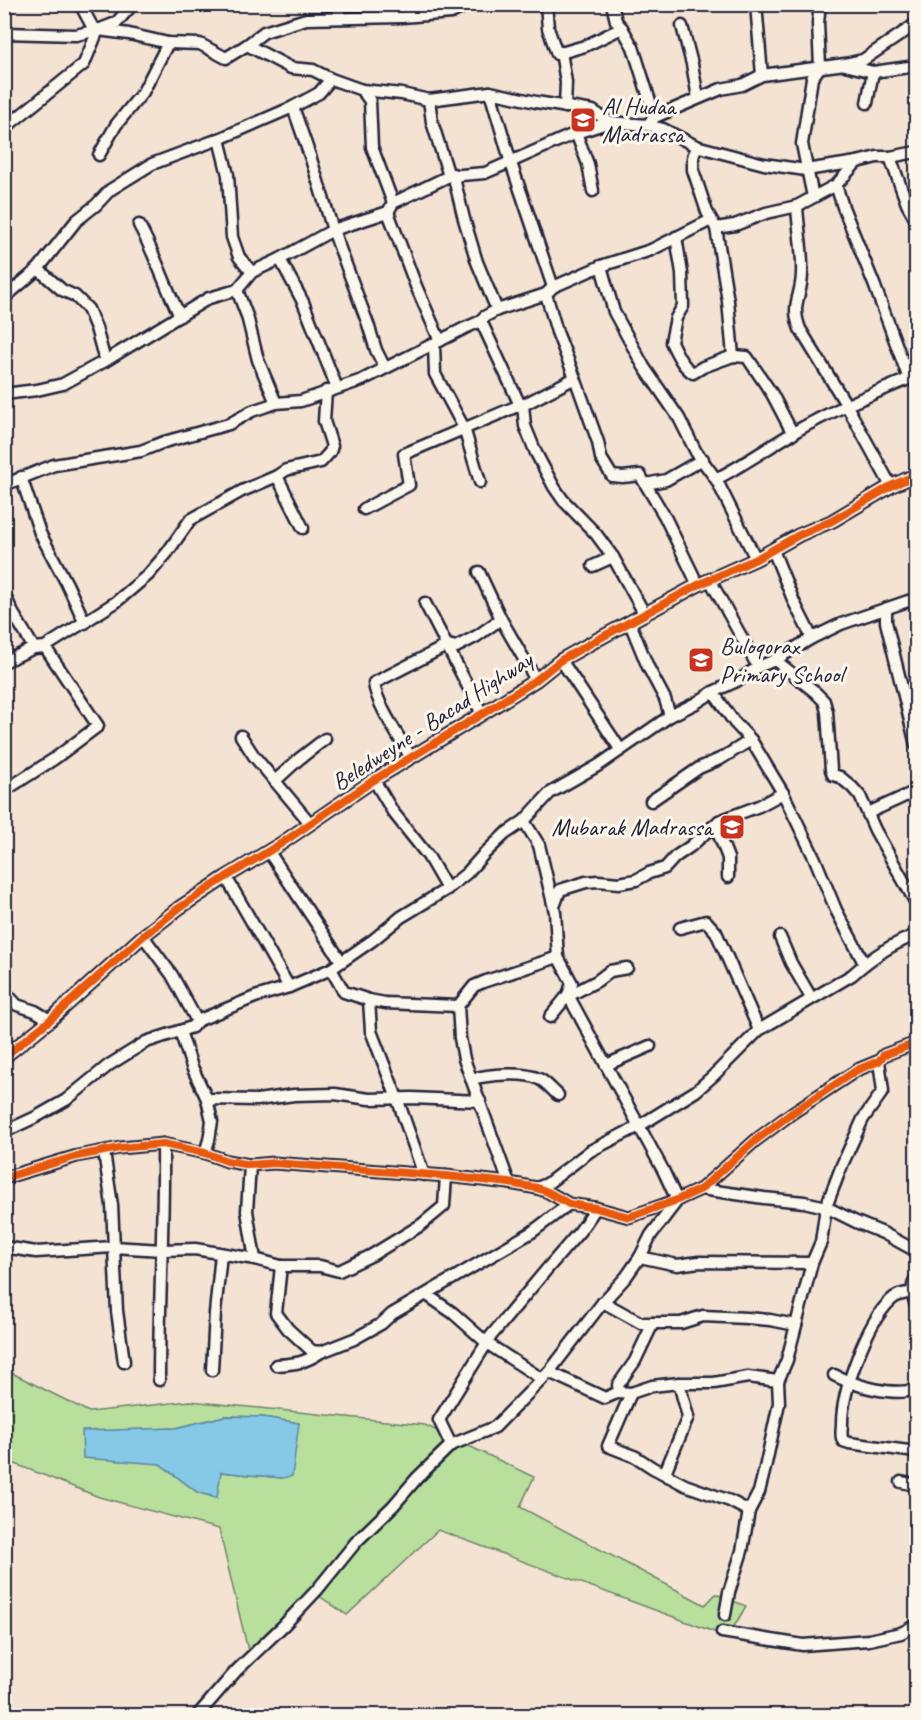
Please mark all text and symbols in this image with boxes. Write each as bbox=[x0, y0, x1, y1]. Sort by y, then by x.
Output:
place label: Al Hudaa Madrassa bbox=[602, 91, 686, 149]
school or university icon: Al Hudaa Madrassa bbox=[568, 105, 598, 135]
place label: Buloqorax Primary School bbox=[720, 631, 847, 689]
street label: Beledweyne - Bacad Highway bbox=[326, 644, 540, 797]
school or university icon: Buloqorax Primary School bbox=[686, 645, 716, 675]
place label: Mubarak Madrassa bbox=[552, 812, 714, 842]
school or university icon: Mubarak Madrassa bbox=[717, 812, 747, 842]

